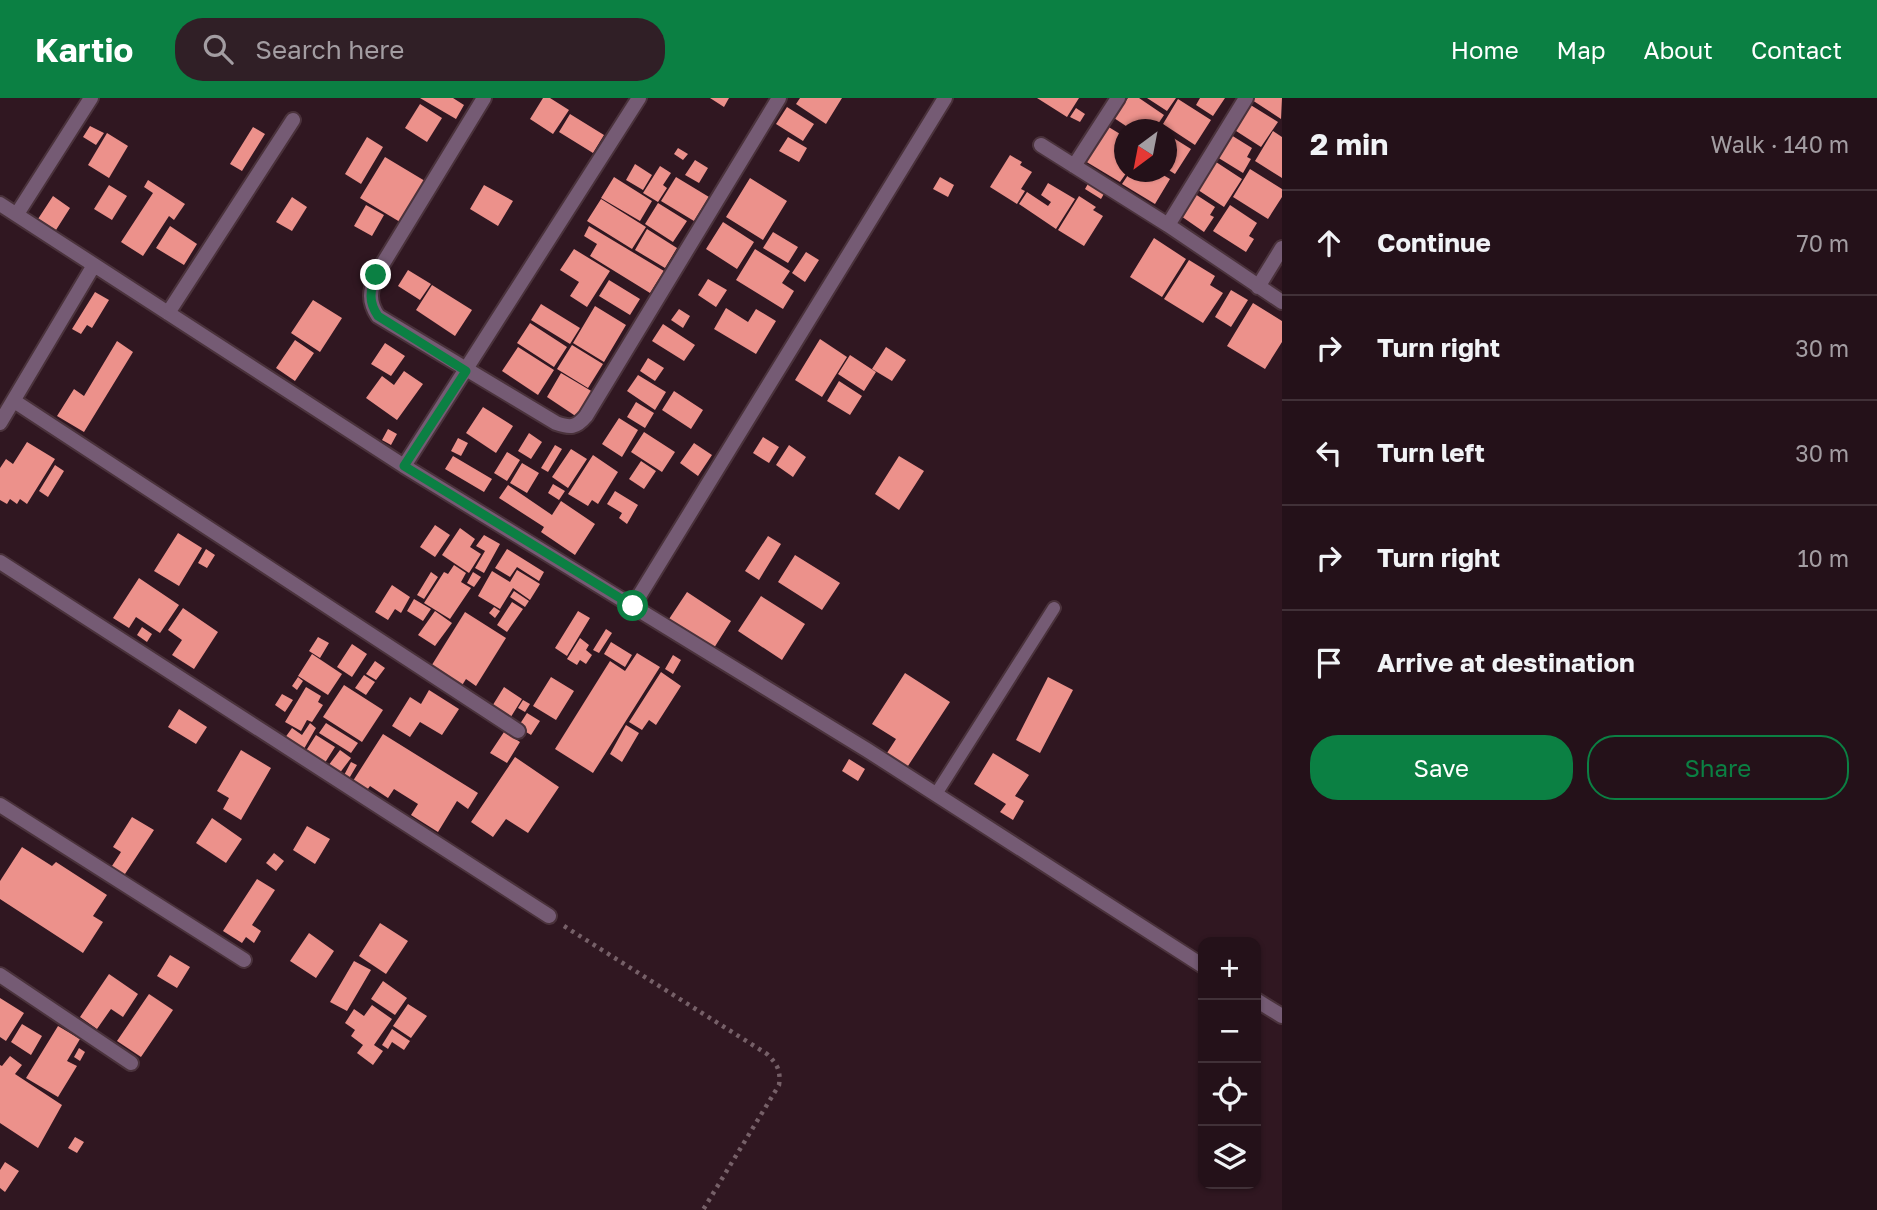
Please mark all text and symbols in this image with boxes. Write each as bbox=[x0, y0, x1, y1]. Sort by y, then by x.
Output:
search box bbox=[175, 18, 665, 81]
text: Kartio bbox=[35, 30, 133, 69]
icon: search bbox=[199, 30, 237, 68]
text: Search here bbox=[255, 34, 404, 65]
text: Home bbox=[1451, 35, 1519, 64]
text: Map bbox=[1557, 35, 1606, 64]
text: About bbox=[1644, 35, 1713, 64]
text: Contact bbox=[1751, 35, 1842, 64]
north arrow bbox=[1114, 119, 1177, 182]
text: 2 min bbox=[1310, 126, 1388, 162]
text: Walk · 140 m bbox=[1711, 130, 1849, 158]
icon: ahead bbox=[1310, 224, 1348, 262]
text: Continue bbox=[1377, 227, 1491, 258]
text: 70 m bbox=[1796, 229, 1849, 257]
route end bbox=[360, 259, 391, 290]
icon: right bbox=[1310, 329, 1348, 367]
text: Turn right bbox=[1377, 332, 1500, 363]
text: 30 m bbox=[1795, 334, 1849, 362]
icon: left bbox=[1310, 434, 1348, 472]
text: Turn left bbox=[1377, 437, 1485, 468]
text: 30 m bbox=[1795, 439, 1849, 467]
icon: right bbox=[1310, 539, 1348, 577]
text: Turn right bbox=[1377, 542, 1500, 573]
text: 10 m bbox=[1797, 544, 1849, 572]
route start bbox=[617, 590, 648, 621]
icon: arrive bbox=[1310, 644, 1348, 682]
text: Arrive at destination bbox=[1377, 647, 1635, 678]
button: Save bbox=[1310, 735, 1573, 800]
button: Share bbox=[1587, 735, 1849, 800]
map controls bbox=[1198, 937, 1261, 1189]
button: + bbox=[1198, 937, 1261, 1000]
button: − bbox=[1198, 1000, 1261, 1063]
button: locate bbox=[1198, 1063, 1261, 1126]
button: layers bbox=[1198, 1126, 1261, 1189]

